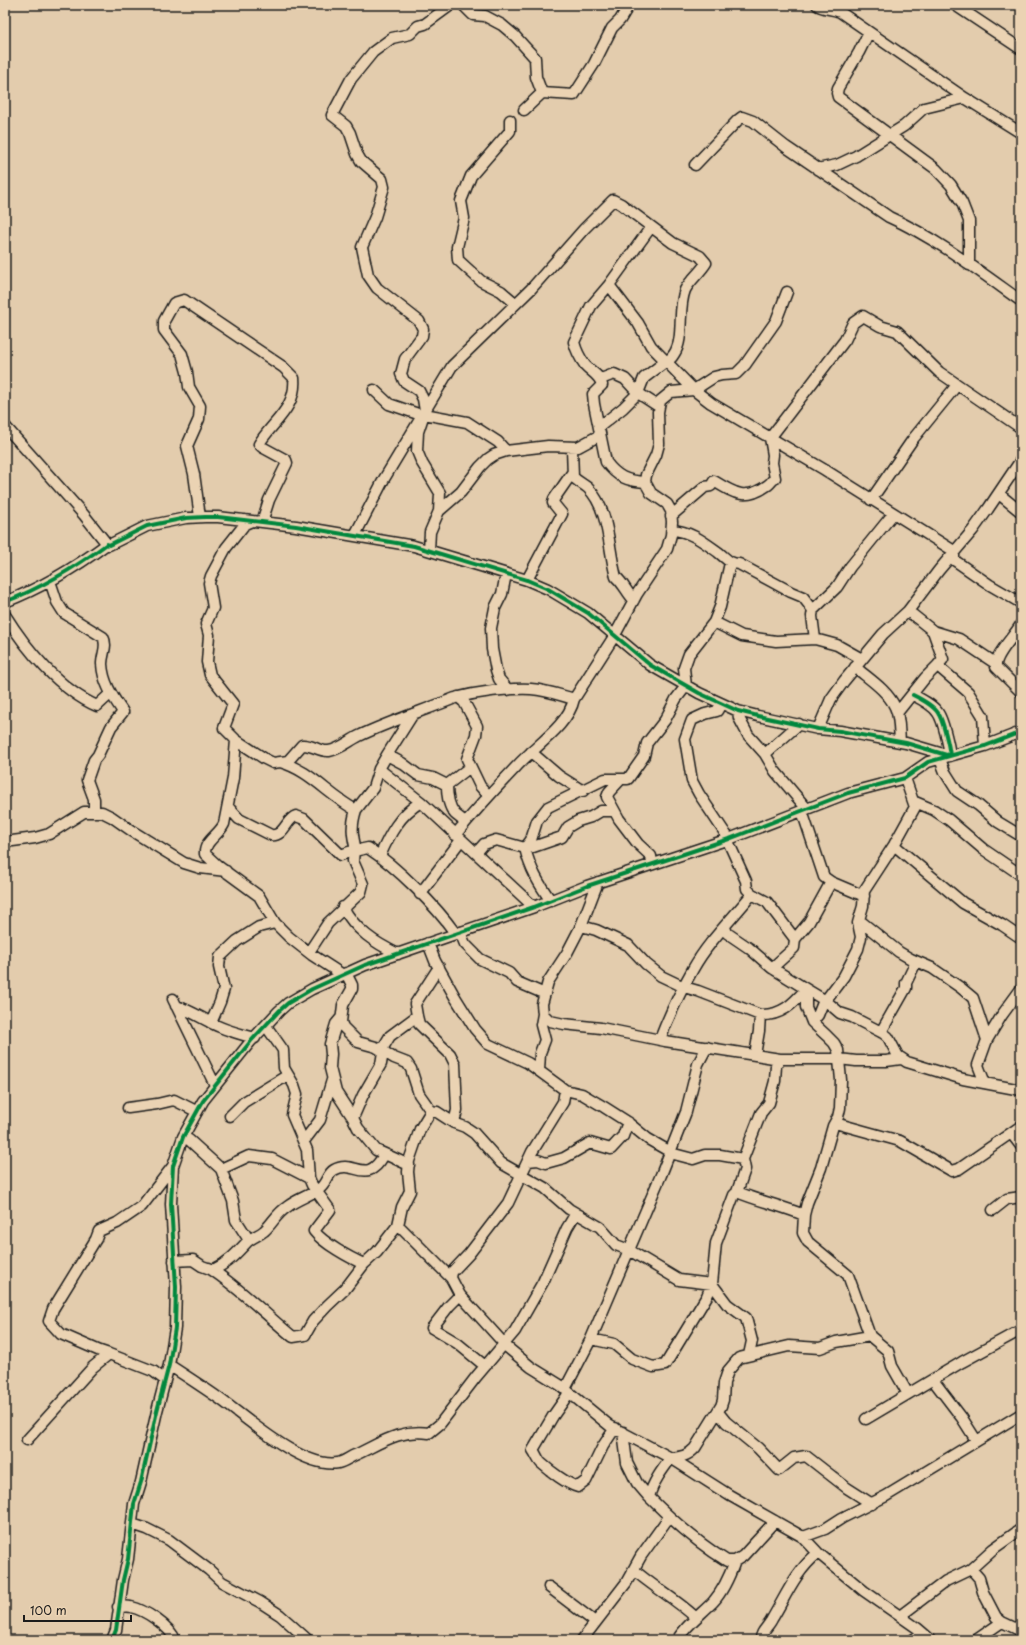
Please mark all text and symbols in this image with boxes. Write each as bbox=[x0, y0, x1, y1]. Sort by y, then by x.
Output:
scale bar bbox=[24, 1597, 131, 1623]
text: 100 m bbox=[30, 1601, 67, 1619]

